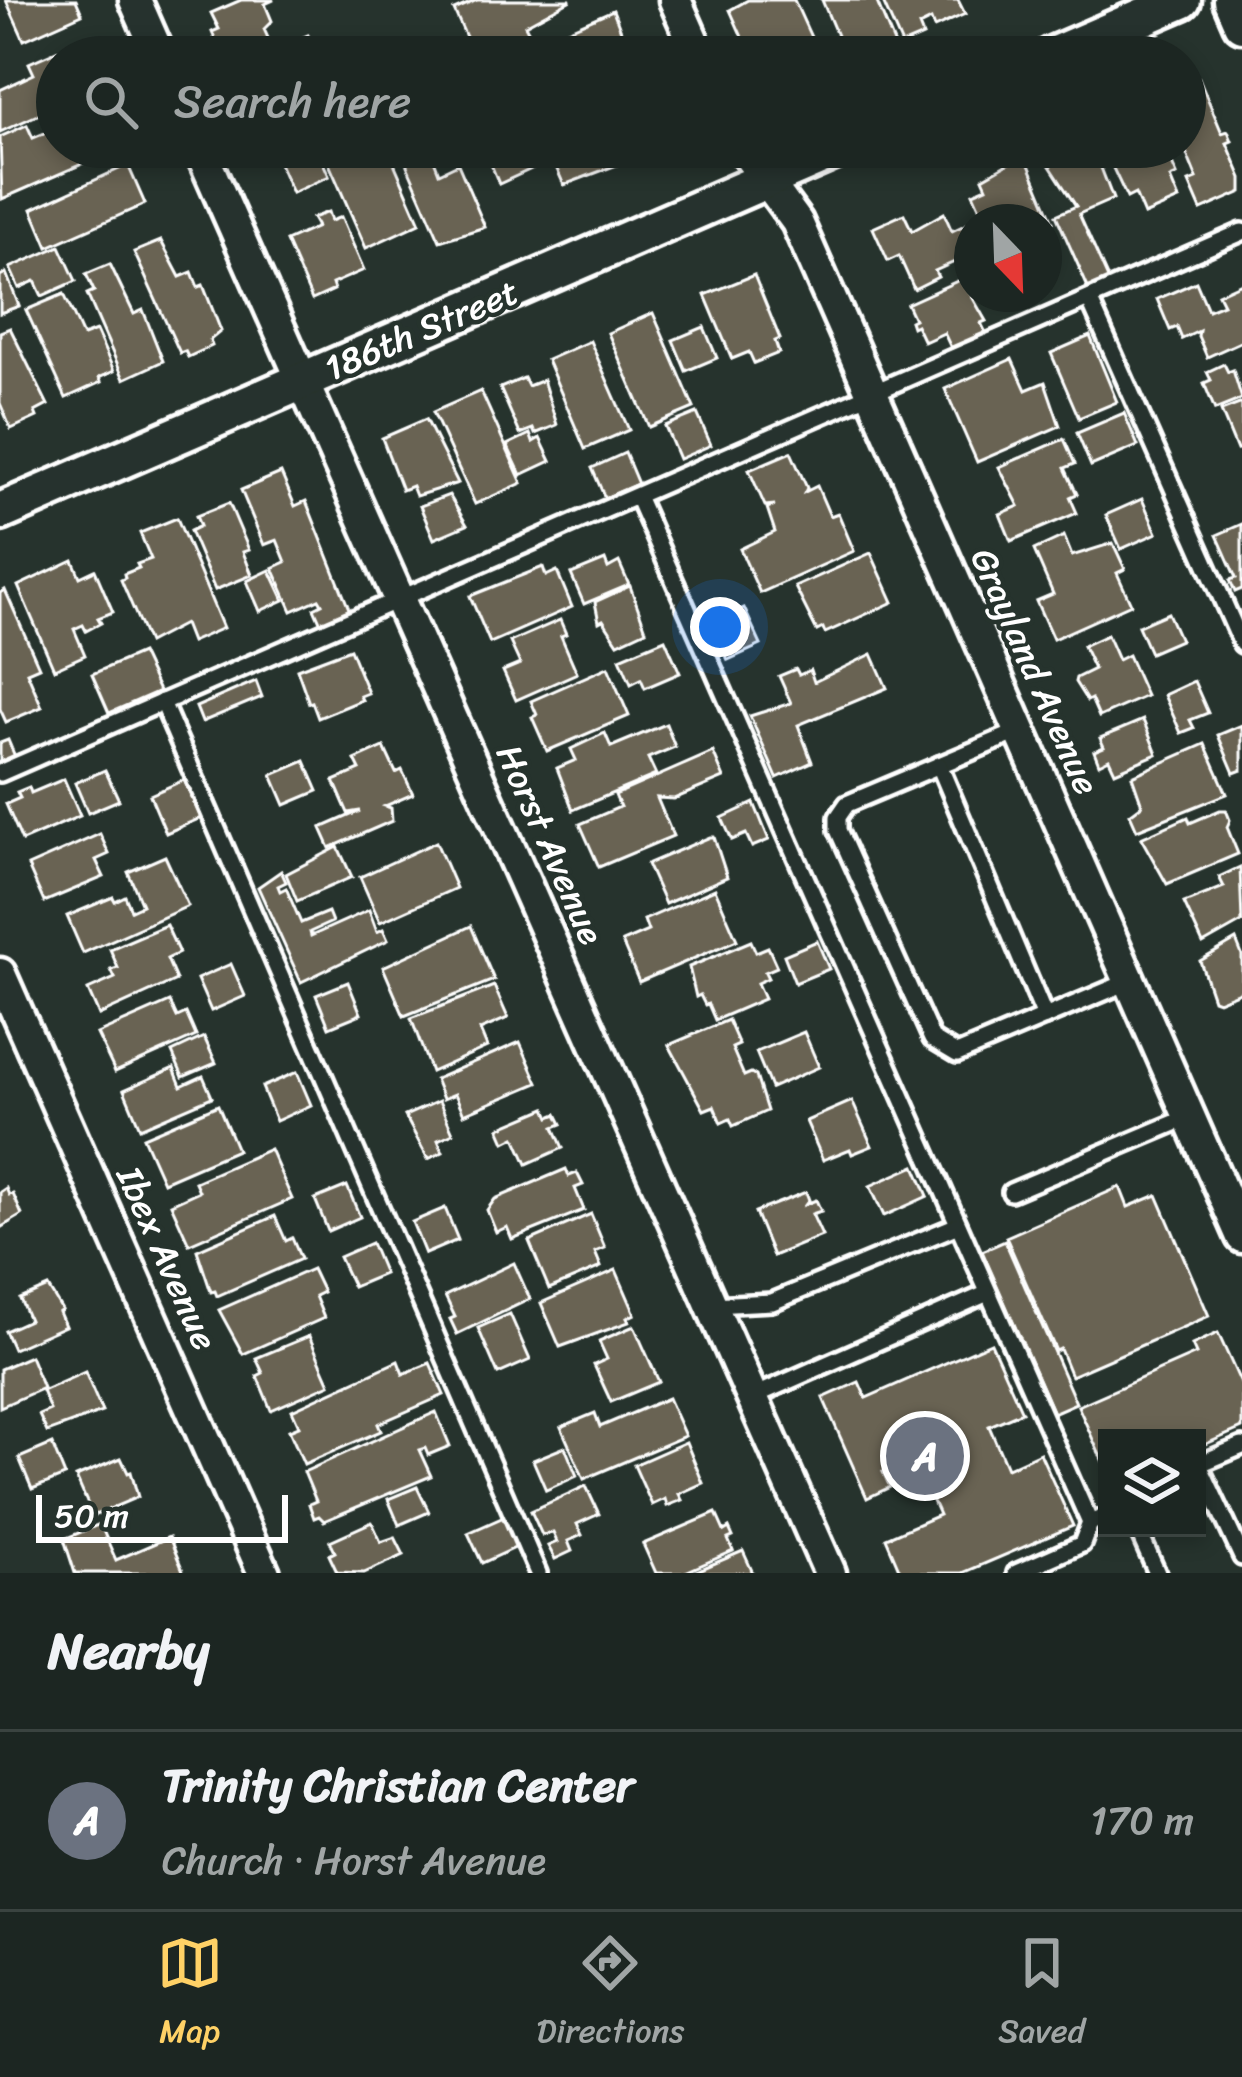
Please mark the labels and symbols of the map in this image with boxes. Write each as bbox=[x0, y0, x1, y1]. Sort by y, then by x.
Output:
north arrow bbox=[954, 204, 1062, 312]
street label: 186th Street bbox=[314, 260, 529, 400]
street label: Grayland Avenue bbox=[952, 537, 1118, 805]
your location bbox=[690, 597, 750, 657]
street label: Horst Avenue bbox=[477, 734, 623, 955]
street label: Ibex Avenue bbox=[98, 1155, 236, 1361]
pin: A bbox=[886, 1411, 964, 1501]
scale bar bbox=[36, 1489, 288, 1542]

